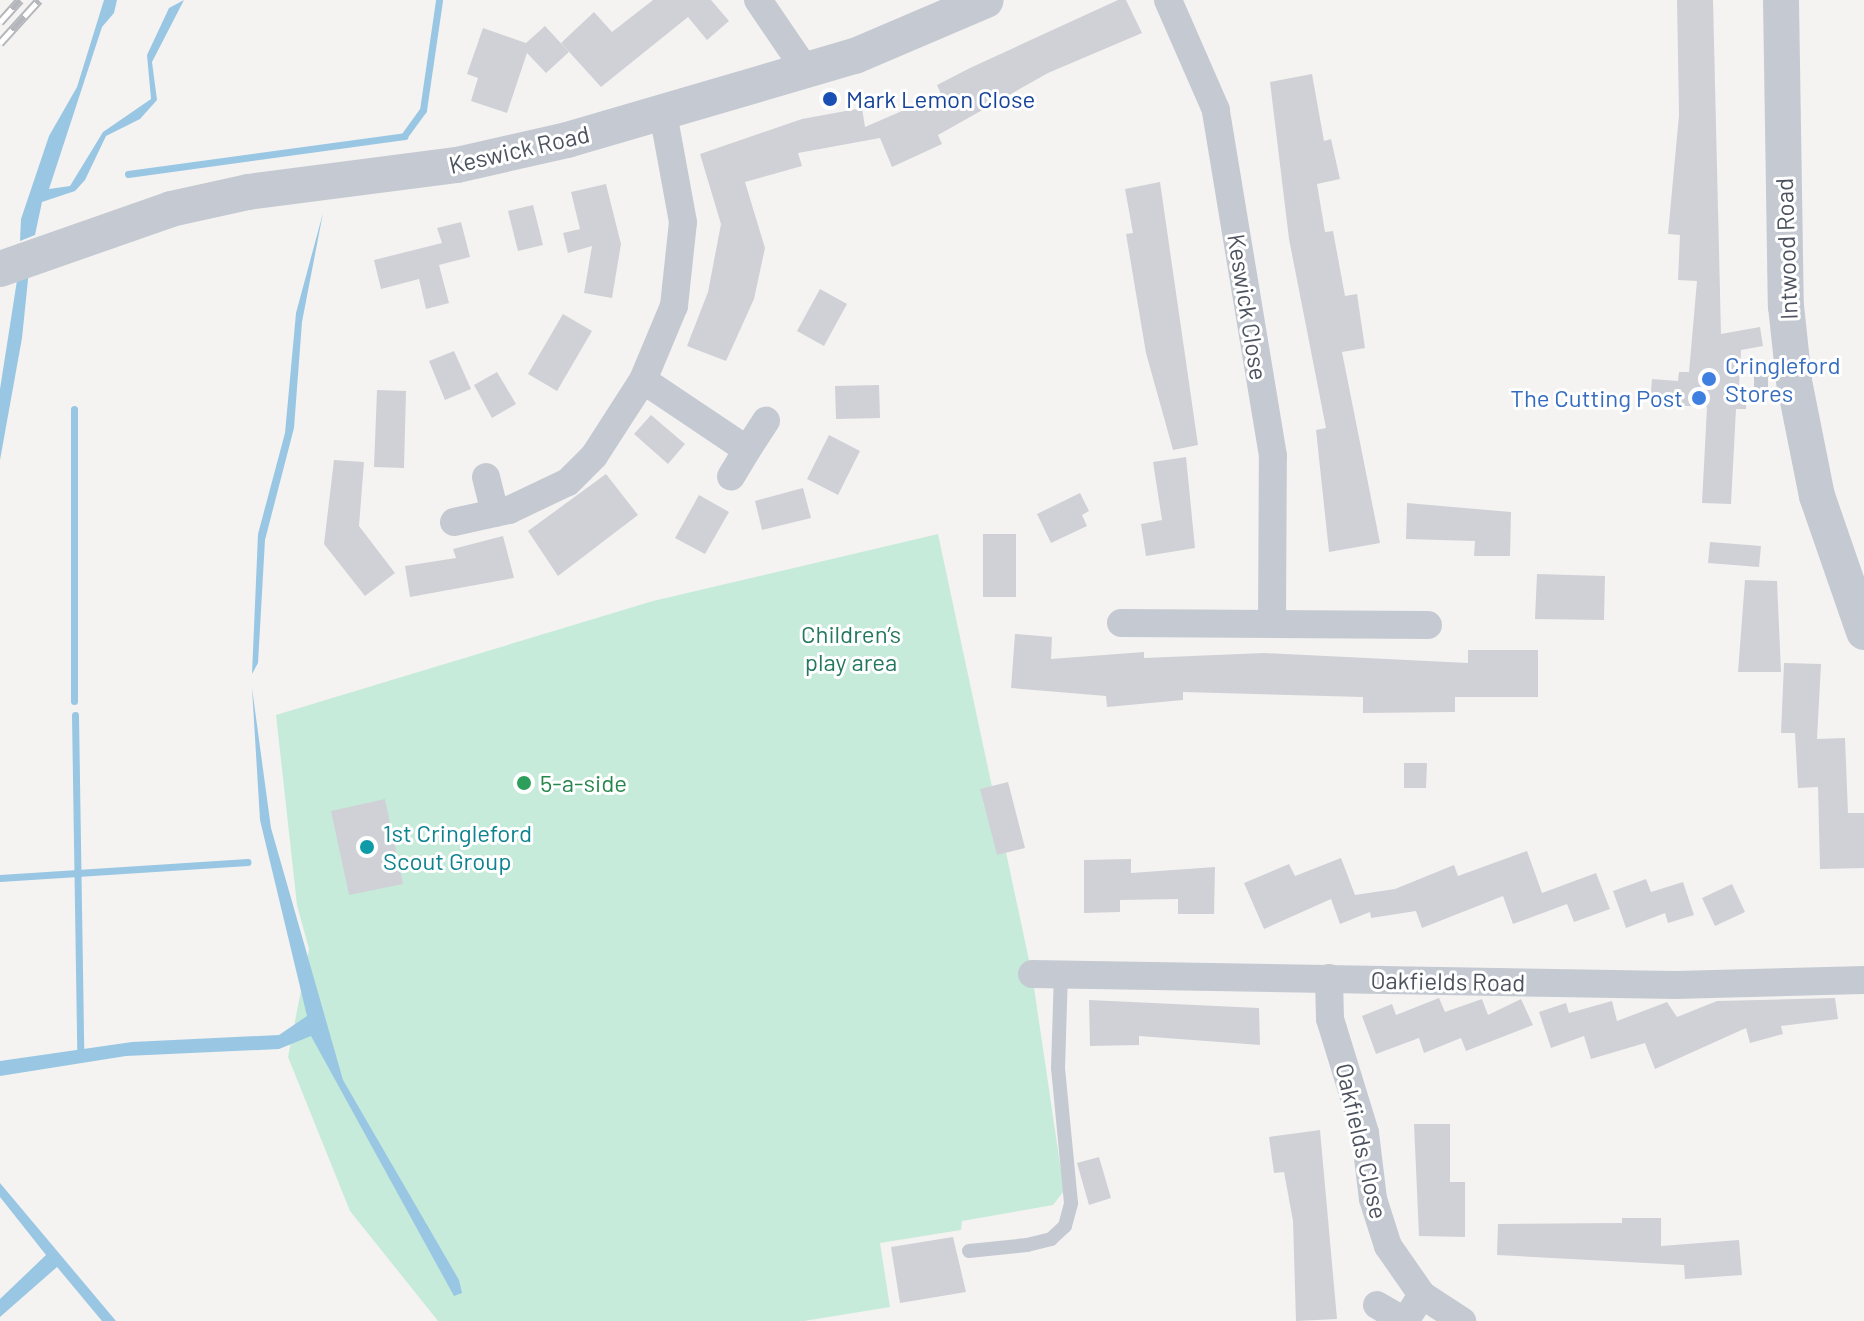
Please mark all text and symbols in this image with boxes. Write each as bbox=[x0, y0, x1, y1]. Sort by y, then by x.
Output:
place label: Mark Lemon Close bbox=[846, 85, 1035, 113]
marker: Mark Lemon Close bbox=[821, 90, 839, 108]
street label: Keswick Road bbox=[446, 119, 592, 179]
street label: Intwood Road bbox=[1769, 178, 1803, 320]
street label: Keswick Close bbox=[1222, 232, 1274, 382]
place label: Cringleford Stores bbox=[1725, 351, 1841, 407]
marker: Cringleford Stores bbox=[1700, 370, 1718, 388]
place label: The Cutting Post bbox=[1510, 384, 1683, 412]
marker: The Cutting Post bbox=[1690, 389, 1708, 407]
park label: Children’s play area bbox=[801, 620, 901, 676]
place label: 5-a-side bbox=[540, 769, 627, 797]
marker: 5-a-side bbox=[515, 774, 533, 792]
place label: 1st Cringleford Scout Group bbox=[383, 819, 532, 875]
marker: 1st Cringleford Scout Group bbox=[358, 838, 376, 856]
street label: Oakfields Road bbox=[1370, 965, 1526, 997]
street label: Oakfields Close bbox=[1330, 1060, 1394, 1222]

